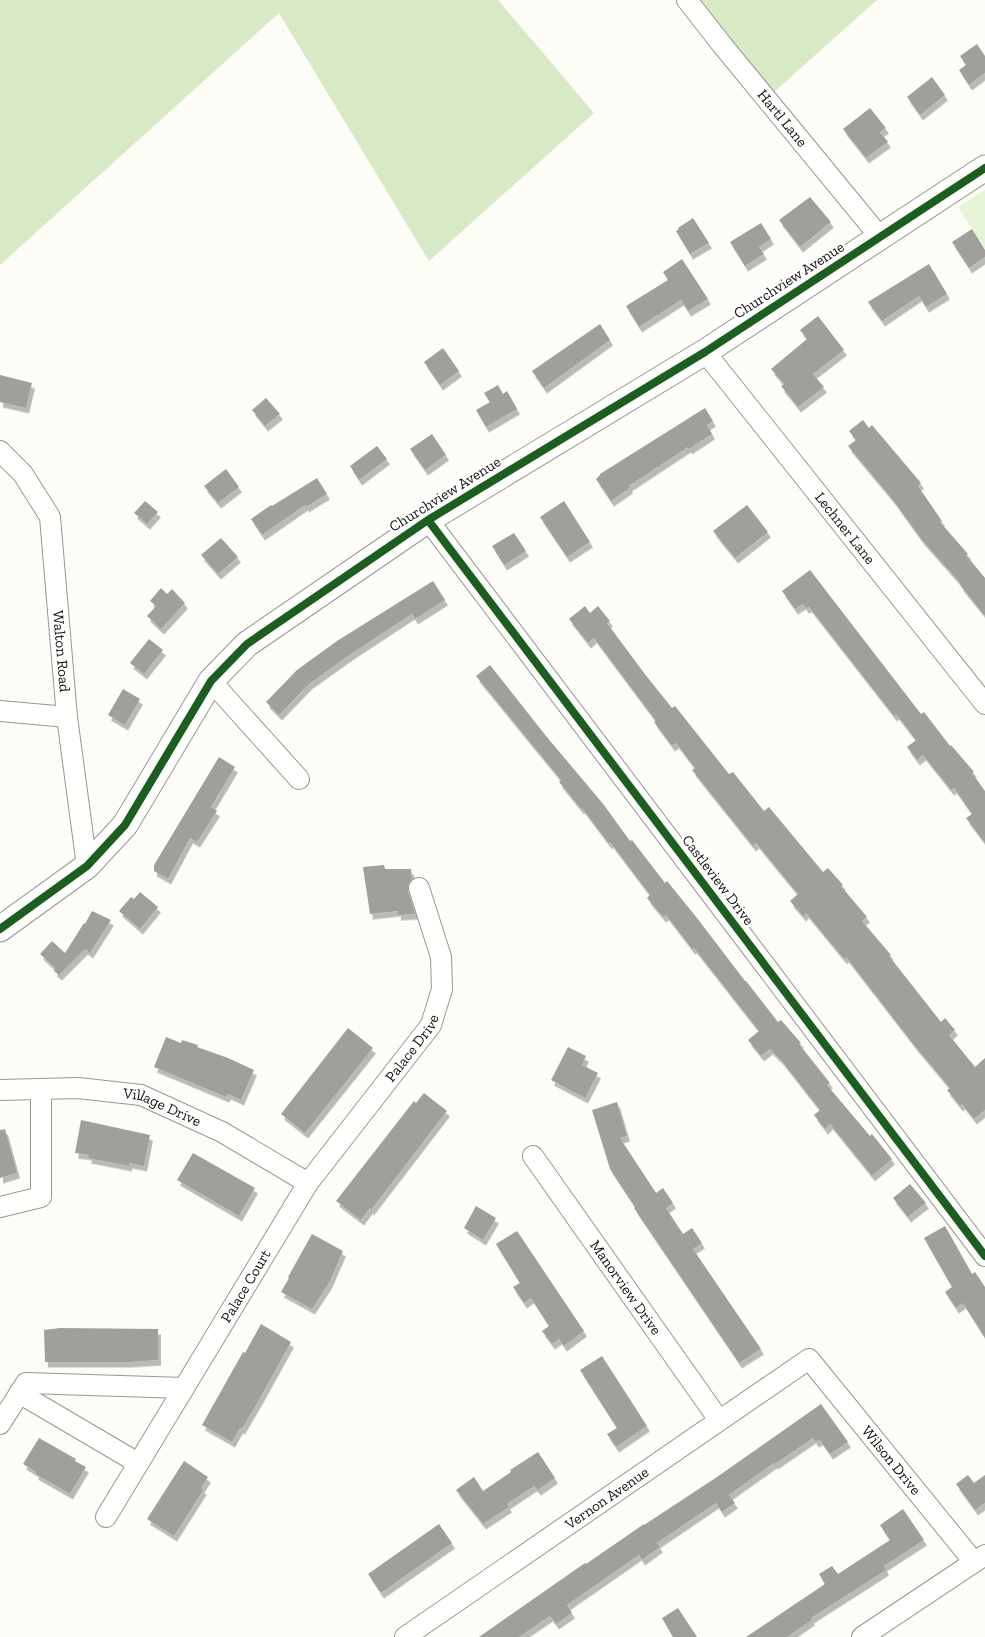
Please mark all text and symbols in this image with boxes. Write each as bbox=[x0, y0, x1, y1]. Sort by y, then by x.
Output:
street label: Hartl Lane bbox=[754, 86, 811, 151]
street label: Churchview Avenue bbox=[730, 238, 848, 322]
street label: Churchview Avenue bbox=[386, 452, 504, 536]
street label: Lechner Lane bbox=[811, 489, 879, 568]
street label: Walton Road bbox=[49, 610, 74, 694]
street label: Castleview Drive bbox=[678, 831, 758, 929]
street label: Palace Drive bbox=[381, 1012, 443, 1085]
street label: Village Drive bbox=[121, 1084, 204, 1130]
street label: Manorview Drive bbox=[586, 1237, 665, 1338]
street label: Palace Court bbox=[217, 1246, 275, 1326]
street label: Wilson Drive bbox=[858, 1422, 925, 1498]
street label: Vernon Avenue bbox=[561, 1463, 652, 1534]

